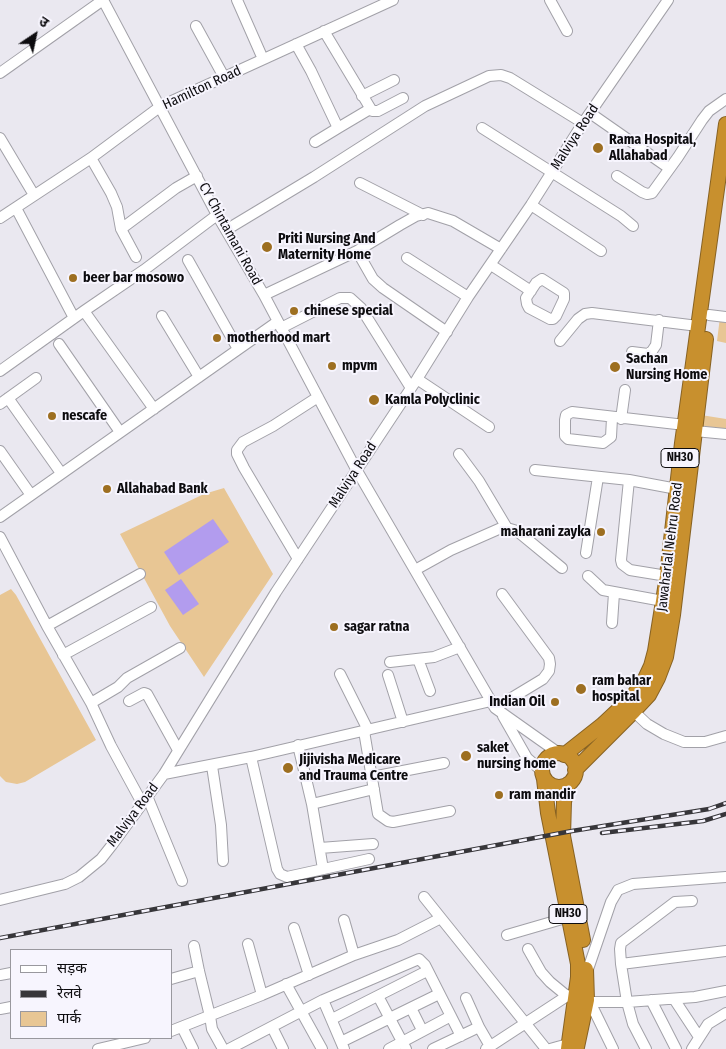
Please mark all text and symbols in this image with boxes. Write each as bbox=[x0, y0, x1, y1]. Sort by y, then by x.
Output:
north arrow bbox=[10, 10, 60, 60]
text: उ bbox=[36, 13, 52, 31]
street label: Hamilton Road bbox=[160, 62, 244, 114]
street label: Malviya Road bbox=[547, 101, 603, 173]
place label: Rama Hospital, Allahabad bbox=[609, 132, 696, 164]
marker: Rama Hospital, Allahabad bbox=[591, 141, 605, 155]
street label: CY Chintamani Road bbox=[195, 180, 265, 288]
place label: Priti Nursing And Maternity Home bbox=[278, 231, 376, 264]
marker: Priti Nursing And Maternity Home bbox=[260, 240, 274, 254]
place label: beer bar mosowo bbox=[83, 270, 184, 286]
marker: beer bar mosowo bbox=[67, 272, 79, 284]
place label: chinese special bbox=[304, 303, 393, 319]
marker: chinese special bbox=[288, 305, 300, 317]
place label: motherhood mart bbox=[227, 330, 330, 346]
marker: motherhood mart bbox=[211, 332, 223, 344]
place label: Sachan Nursing Home bbox=[626, 351, 707, 384]
place label: mpvm bbox=[342, 358, 377, 374]
marker: mpvm bbox=[326, 360, 338, 372]
marker: Sachan Nursing Home bbox=[608, 360, 622, 374]
place label: Kamla Polyclinic bbox=[385, 392, 480, 408]
marker: Kamla Polyclinic bbox=[367, 393, 381, 407]
place label: nescafe bbox=[62, 408, 107, 424]
marker: nescafe bbox=[46, 410, 58, 422]
street label: Malviya Road bbox=[325, 439, 381, 511]
road number: NH30 bbox=[661, 448, 699, 468]
place label: Allahabad Bank bbox=[117, 481, 208, 497]
street label: Jawaharlal Nehru Road bbox=[654, 481, 686, 613]
marker: Allahabad Bank bbox=[101, 483, 113, 495]
place label: maharani zayka bbox=[501, 524, 591, 540]
marker: maharani zayka bbox=[595, 526, 607, 538]
place label: sagar ratna bbox=[344, 619, 409, 635]
marker: sagar ratna bbox=[328, 621, 340, 633]
place label: ram bahar hospital bbox=[592, 673, 651, 706]
marker: ram bahar hospital bbox=[574, 682, 588, 696]
place label: Indian Oil bbox=[489, 694, 545, 710]
marker: Indian Oil bbox=[549, 696, 561, 708]
place label: saket nursing home bbox=[477, 740, 556, 772]
marker: saket nursing home bbox=[459, 749, 473, 763]
place label: Jijivisha Medicare and Trauma Centre bbox=[299, 752, 408, 784]
marker: Jijivisha Medicare and Trauma Centre bbox=[281, 761, 295, 775]
street label: Malviya Road bbox=[104, 780, 162, 850]
place label: ram mandir bbox=[509, 787, 576, 803]
marker: ram mandir bbox=[493, 789, 505, 801]
road number: NH30 bbox=[549, 904, 587, 924]
legend bbox=[10, 949, 172, 1039]
text: सड़क bbox=[57, 959, 87, 977]
text: रेलवे bbox=[57, 984, 82, 1002]
text: पार्क bbox=[57, 1009, 81, 1027]

